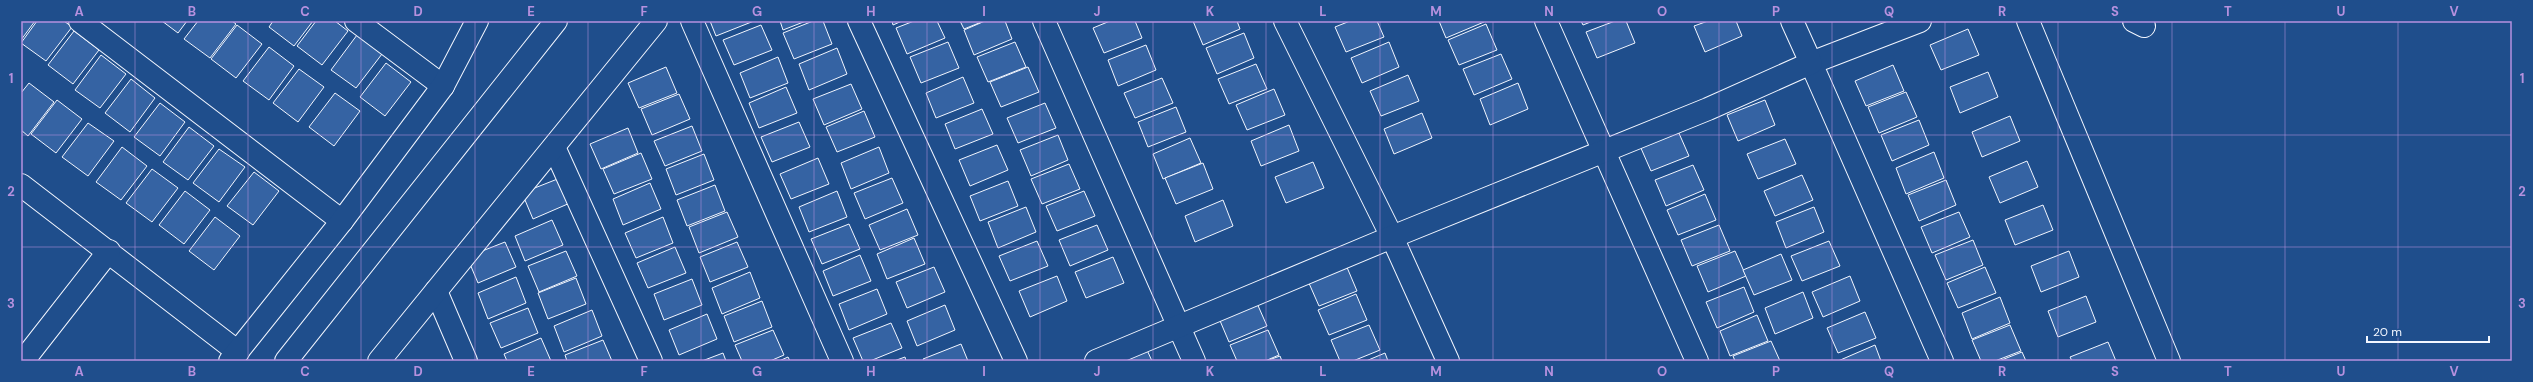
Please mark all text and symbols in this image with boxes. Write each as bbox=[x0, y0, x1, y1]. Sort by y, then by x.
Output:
text: A bbox=[74, 3, 84, 20]
text: B bbox=[188, 3, 196, 20]
text: C bbox=[300, 3, 310, 20]
text: D bbox=[413, 3, 423, 20]
text: E bbox=[527, 3, 535, 20]
text: F bbox=[640, 3, 648, 20]
text: G bbox=[752, 3, 762, 20]
text: H bbox=[866, 3, 876, 20]
text: I bbox=[982, 3, 986, 20]
text: J bbox=[1093, 3, 1101, 20]
text: K bbox=[1206, 3, 1215, 20]
text: L bbox=[1319, 3, 1327, 20]
text: M bbox=[1430, 3, 1442, 20]
text: N bbox=[1544, 3, 1554, 20]
text: O bbox=[1657, 3, 1667, 20]
text: P bbox=[1772, 3, 1780, 20]
text: Q bbox=[1884, 3, 1894, 20]
text: R bbox=[1998, 3, 2006, 20]
text: S bbox=[2111, 3, 2119, 20]
text: T bbox=[2224, 3, 2232, 20]
text: U bbox=[2337, 3, 2346, 20]
text: V bbox=[2449, 3, 2459, 20]
text: 1 bbox=[9, 70, 13, 87]
text: 1 bbox=[2520, 70, 2524, 87]
text: 2 bbox=[7, 183, 15, 200]
text: 2 bbox=[2518, 183, 2526, 200]
text: 3 bbox=[7, 295, 15, 312]
text: 3 bbox=[2518, 295, 2526, 312]
scale bar bbox=[2367, 318, 2489, 344]
text: 20 m bbox=[2373, 324, 2402, 340]
text: A bbox=[74, 363, 84, 380]
text: B bbox=[188, 363, 196, 380]
text: C bbox=[300, 363, 310, 380]
text: D bbox=[413, 363, 423, 380]
text: E bbox=[527, 363, 535, 380]
text: F bbox=[640, 363, 648, 380]
text: G bbox=[752, 363, 762, 380]
text: H bbox=[866, 363, 876, 380]
text: I bbox=[982, 363, 986, 380]
text: J bbox=[1093, 363, 1101, 380]
text: K bbox=[1206, 363, 1215, 380]
text: L bbox=[1319, 363, 1327, 380]
text: M bbox=[1430, 363, 1442, 380]
text: N bbox=[1544, 363, 1554, 380]
text: O bbox=[1657, 363, 1667, 380]
text: P bbox=[1772, 363, 1780, 380]
text: Q bbox=[1884, 363, 1894, 380]
text: R bbox=[1998, 363, 2006, 380]
text: S bbox=[2111, 363, 2119, 380]
text: T bbox=[2224, 363, 2232, 380]
text: U bbox=[2337, 363, 2346, 380]
text: V bbox=[2449, 363, 2459, 380]

